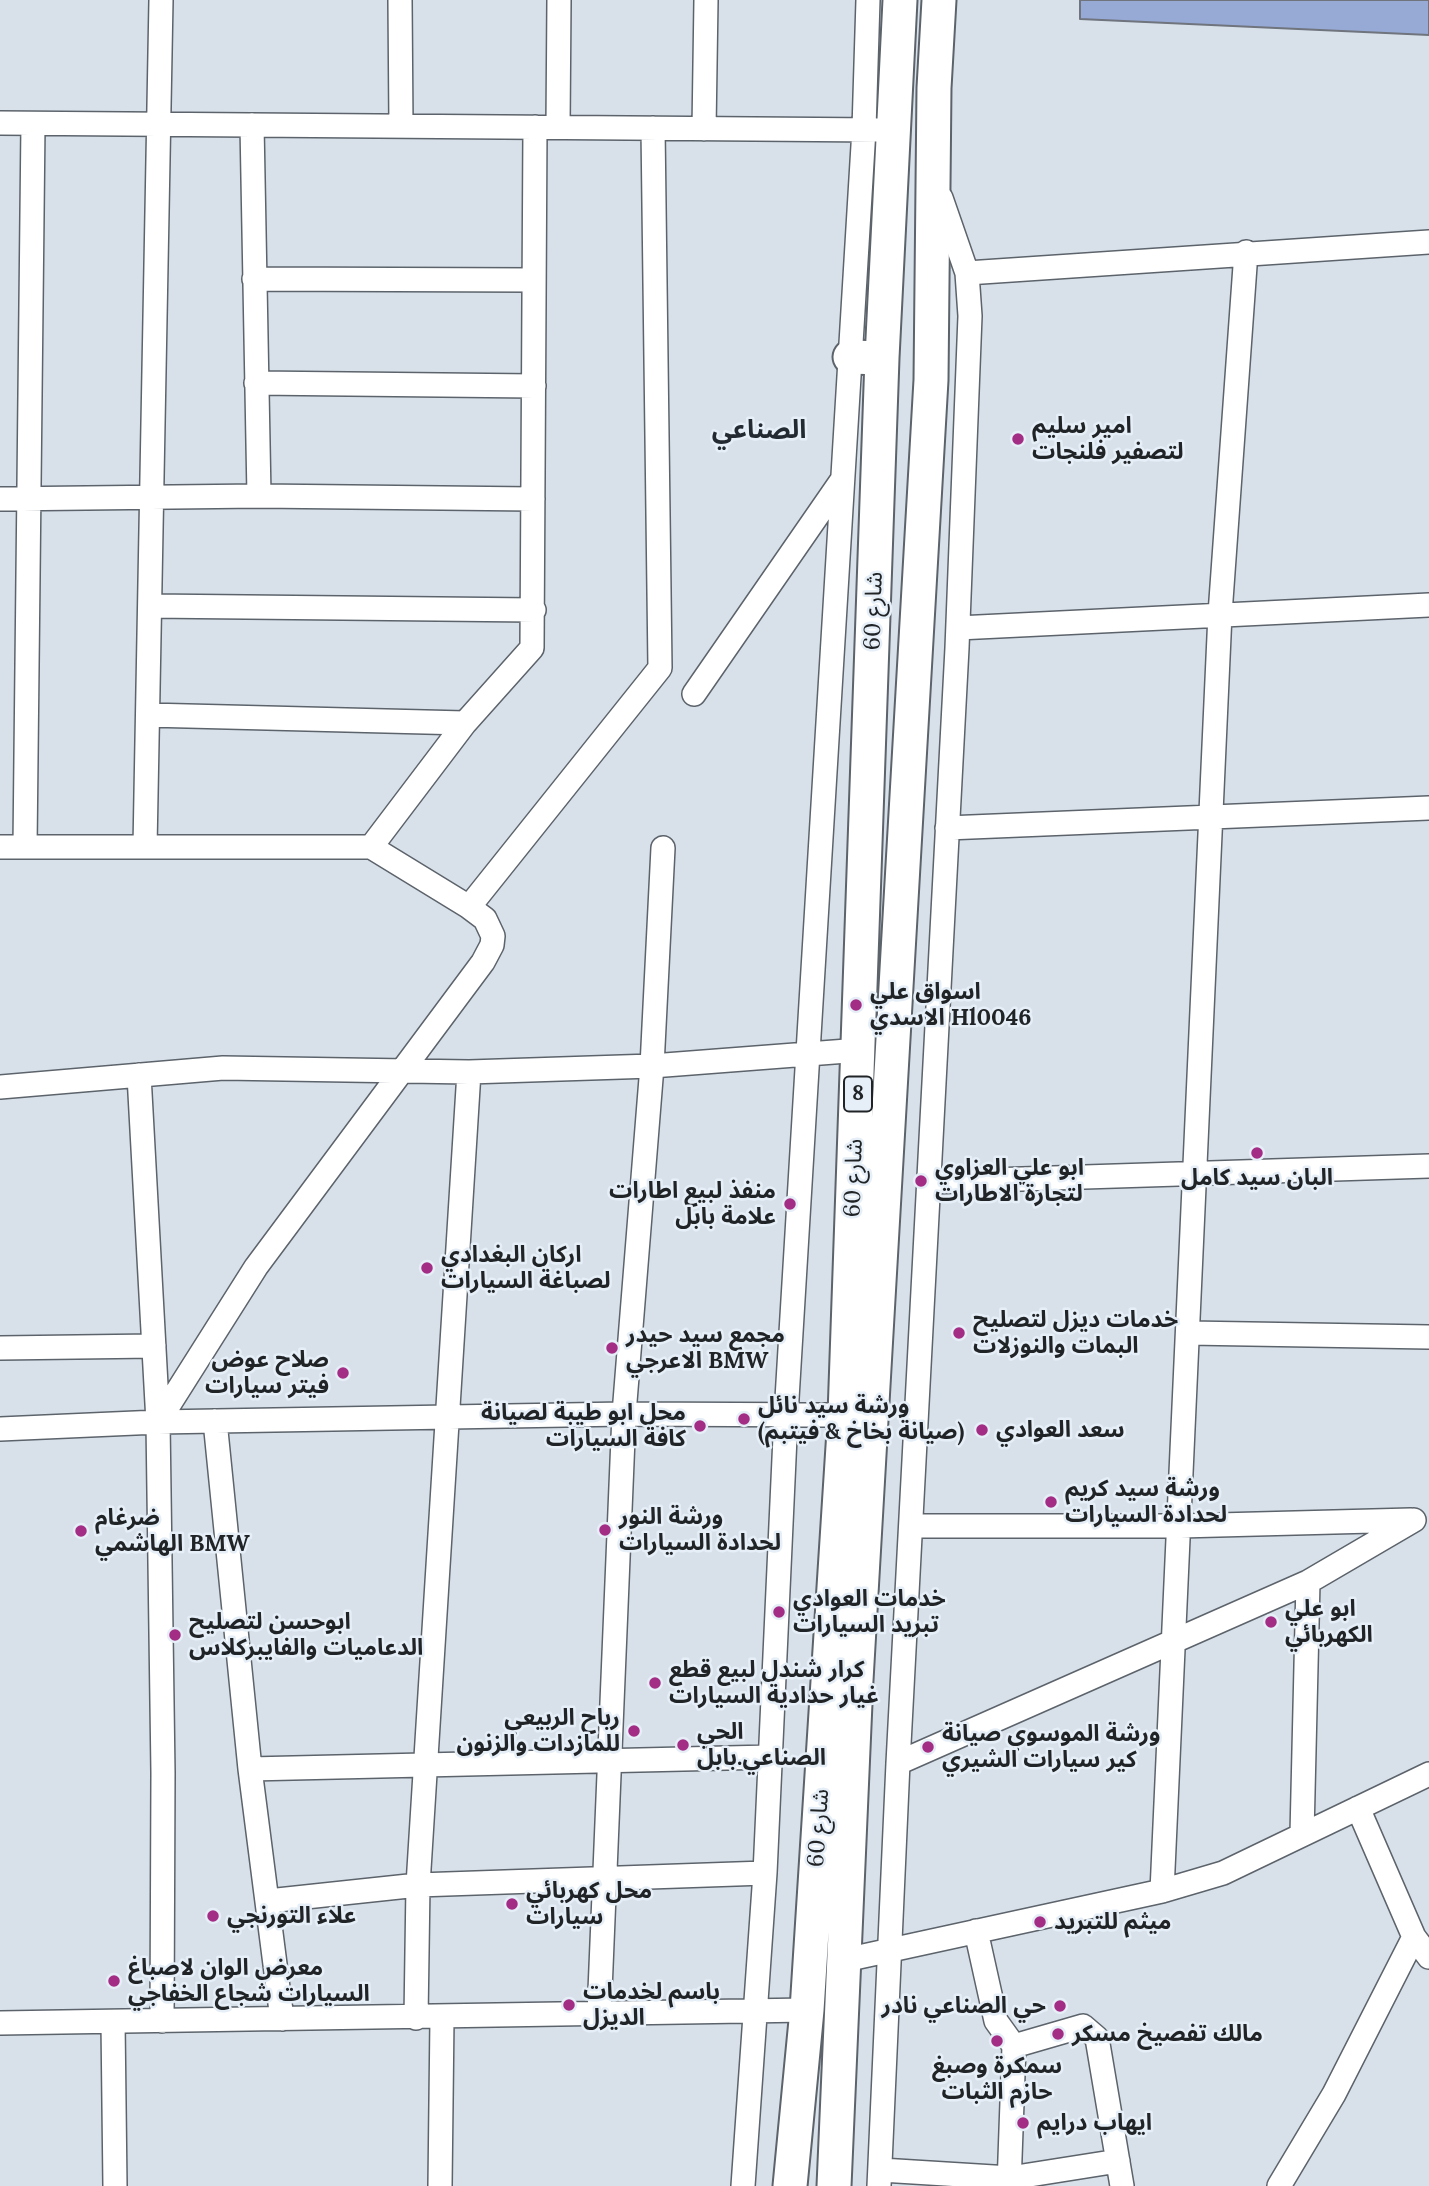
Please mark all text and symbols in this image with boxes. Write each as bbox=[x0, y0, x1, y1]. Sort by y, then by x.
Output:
place label: امير سليم لتصفير فلنجات bbox=[1032, 412, 1184, 466]
district label: الصناعي bbox=[712, 415, 806, 447]
marker: امير سليم لتصفير فلنجات bbox=[1010, 431, 1026, 447]
street label: شارع 60 bbox=[859, 571, 889, 651]
place label: اسواق علي الاسدي Hl0046 bbox=[870, 978, 1032, 1032]
marker: اسواق علي الاسدي Hl0046 bbox=[848, 997, 864, 1013]
road number: 8 bbox=[844, 1076, 872, 1112]
street label: شارع 60 bbox=[839, 1138, 869, 1218]
marker: البان سيد كامل bbox=[1249, 1145, 1265, 1161]
place label: ابو علي العزاوي لتجارة الاطارات bbox=[935, 1154, 1084, 1208]
place label: البان سيد كامل bbox=[1181, 1164, 1333, 1192]
marker: ابو علي العزاوي لتجارة الاطارات bbox=[913, 1173, 929, 1189]
place label: منفذ لبيع اطارات علامة بابل bbox=[609, 1177, 776, 1231]
marker: منفذ لبيع اطارات علامة بابل bbox=[782, 1196, 798, 1212]
place label: اركان البغدادي لصباغة السيارات bbox=[441, 1241, 611, 1295]
marker: اركان البغدادي لصباغة السيارات bbox=[419, 1260, 435, 1276]
place label: خدمات ديزل لتصليح البمات والنوزلات bbox=[973, 1306, 1178, 1360]
place label: مجمع سيد حيدر الاعرجي BMW bbox=[626, 1321, 785, 1375]
marker: خدمات ديزل لتصليح البمات والنوزلات bbox=[951, 1325, 967, 1341]
marker: مجمع سيد حيدر الاعرجي BMW bbox=[604, 1340, 620, 1356]
place label: صلاح عوض فيتر سيارات bbox=[205, 1346, 329, 1400]
marker: صلاح عوض فيتر سيارات bbox=[335, 1365, 351, 1381]
place label: ورشة سيد نائل (صيانة بخاخ & فيتبم) bbox=[758, 1392, 964, 1446]
place label: محل ابو طيبة لصيانة كافة السيارات bbox=[481, 1399, 686, 1453]
marker: ورشة سيد نائل (صيانة بخاخ & فيتبم) bbox=[736, 1411, 752, 1427]
place label: سعد العوادي bbox=[996, 1416, 1125, 1444]
marker: محل ابو طيبة لصيانة كافة السيارات bbox=[692, 1418, 708, 1434]
marker: سعد العوادي bbox=[974, 1422, 990, 1438]
place label: ورشة سيد كريم لحدادة السيارات bbox=[1065, 1475, 1227, 1529]
marker: ورشة سيد كريم لحدادة السيارات bbox=[1043, 1494, 1059, 1510]
place label: ورشة النور لحدادة السيارات bbox=[619, 1503, 781, 1557]
place label: ضرغام الهاشمي BMW bbox=[95, 1504, 250, 1558]
marker: ورشة النور لحدادة السيارات bbox=[597, 1522, 613, 1538]
marker: ضرغام الهاشمي BMW bbox=[73, 1523, 89, 1539]
place label: خدمات العوادي تبريد السيارات bbox=[793, 1585, 946, 1639]
place label: ابو علي الكهربائي bbox=[1285, 1595, 1373, 1649]
marker: خدمات العوادي تبريد السيارات bbox=[771, 1604, 787, 1620]
place label: ابوحسن لتصليح الدعاميات والفايبركلاس bbox=[189, 1608, 423, 1662]
marker: ابو علي الكهربائي bbox=[1263, 1614, 1279, 1630]
marker: ابوحسن لتصليح الدعاميات والفايبركلاس bbox=[167, 1627, 183, 1643]
place label: كرار شندل لبيع قطع غيار حدادية السيارات bbox=[669, 1656, 879, 1710]
marker: كرار شندل لبيع قطع غيار حدادية السيارات bbox=[647, 1675, 663, 1691]
place label: رباح الربيعي للمازدات والزنون bbox=[456, 1704, 620, 1758]
place label: الحي الصناعي.بابل bbox=[697, 1718, 826, 1772]
place label: ورشة الموسوي صيانة كير سيارات الشيري bbox=[942, 1720, 1160, 1774]
marker: رباح الربيعي للمازدات والزنون bbox=[626, 1723, 642, 1739]
marker: الحي الصناعي.بابل bbox=[675, 1737, 691, 1753]
marker: ورشة الموسوي صيانة كير سيارات الشيري bbox=[920, 1739, 936, 1755]
street label: شارع 60 bbox=[802, 1788, 836, 1868]
place label: محل كهربائي سيارات bbox=[526, 1877, 652, 1931]
marker: محل كهربائي سيارات bbox=[504, 1896, 520, 1912]
place label: علاء التورنجي bbox=[227, 1902, 356, 1930]
marker: علاء التورنجي bbox=[205, 1908, 221, 1924]
place label: ميثم للتبريد bbox=[1054, 1908, 1171, 1936]
marker: ميثم للتبريد bbox=[1032, 1914, 1048, 1930]
place label: معرض الوان لاصباغ السيارات شجاع الخفاجي bbox=[128, 1954, 370, 2008]
marker: معرض الوان لاصباغ السيارات شجاع الخفاجي bbox=[106, 1973, 122, 1989]
place label: باسم لخدمات الديزل bbox=[583, 1978, 720, 2032]
place label: حي الصناعي نادر bbox=[882, 1992, 1046, 2020]
marker: باسم لخدمات الديزل bbox=[561, 1997, 577, 2013]
marker: حي الصناعي نادر bbox=[1052, 1998, 1068, 2014]
place label: مالك تفصيخ مسكر bbox=[1072, 2020, 1263, 2048]
marker: مالك تفصيخ مسكر bbox=[1050, 2026, 1066, 2042]
marker: سمكرة وصبغ حازم الثبات bbox=[989, 2033, 1005, 2049]
place label: سمكرة وصبغ حازم الثبات bbox=[932, 2052, 1062, 2106]
place label: ايهاب درايم bbox=[1037, 2109, 1152, 2137]
marker: ايهاب درايم bbox=[1015, 2115, 1031, 2131]

